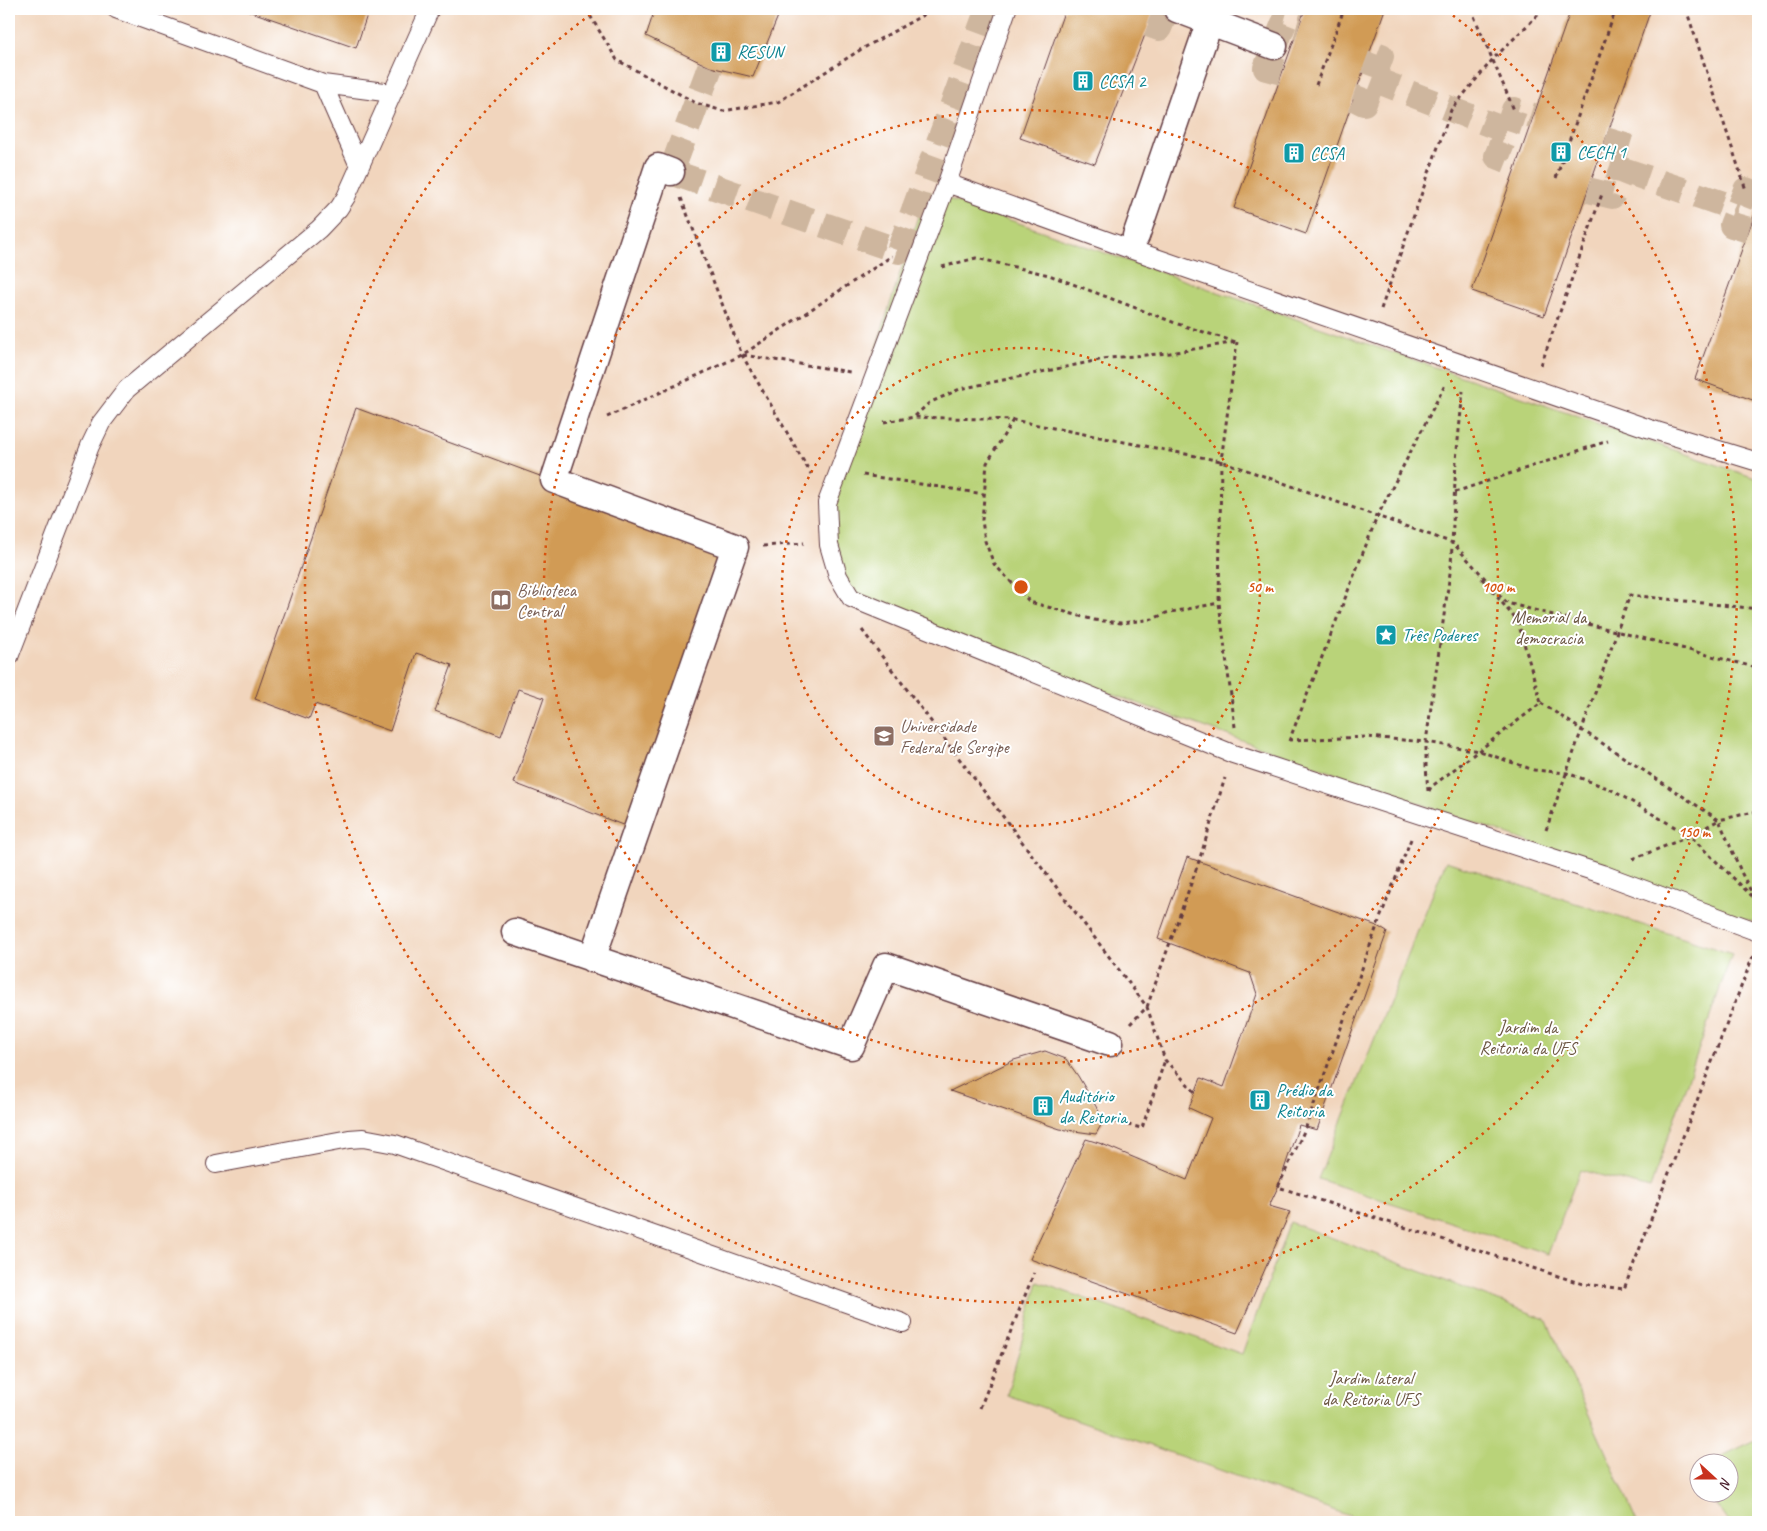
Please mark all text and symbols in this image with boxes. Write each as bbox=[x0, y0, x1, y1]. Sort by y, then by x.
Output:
building icon: RESUN bbox=[709, 40, 733, 64]
place label: RESUN bbox=[737, 41, 786, 63]
building icon: CCSA 2 bbox=[1071, 69, 1095, 93]
place label: CCSA 2 bbox=[1099, 70, 1147, 92]
building icon: CECH 1 bbox=[1549, 140, 1573, 164]
building icon: CCSA bbox=[1282, 141, 1306, 165]
place label: CECH 1 bbox=[1577, 141, 1627, 163]
place label: CCSA bbox=[1310, 142, 1345, 164]
centre of rings bbox=[1012, 578, 1030, 596]
text: 50 m bbox=[1247, 578, 1274, 597]
text: 100 m bbox=[1482, 578, 1516, 597]
place label: Biblioteca Central bbox=[517, 579, 578, 622]
library icon: Biblioteca Central bbox=[489, 588, 513, 612]
park label: Memorial da democracia bbox=[1512, 606, 1588, 649]
place icon: Três Poderes bbox=[1374, 623, 1398, 647]
place label: Três Poderes bbox=[1402, 624, 1479, 646]
place label: Universidade Federal de Sergipe bbox=[900, 715, 1010, 758]
school or university icon: Universidade Federal de Sergipe bbox=[872, 724, 896, 748]
text: 150 m bbox=[1678, 823, 1712, 842]
park label: Jardim da Reitoria da UFS bbox=[1479, 1016, 1579, 1059]
place label: Prédio da Reitoria bbox=[1276, 1079, 1334, 1122]
place label: Auditório da Reitoria bbox=[1059, 1085, 1128, 1128]
building icon: Prédio da Reitoria bbox=[1248, 1088, 1272, 1112]
building icon: Auditório da Reitoria bbox=[1031, 1094, 1055, 1118]
park label: Jardim lateral da Reitoria UFS bbox=[1322, 1367, 1422, 1410]
north arrow bbox=[1690, 1454, 1740, 1504]
text: N bbox=[1715, 1475, 1735, 1492]

